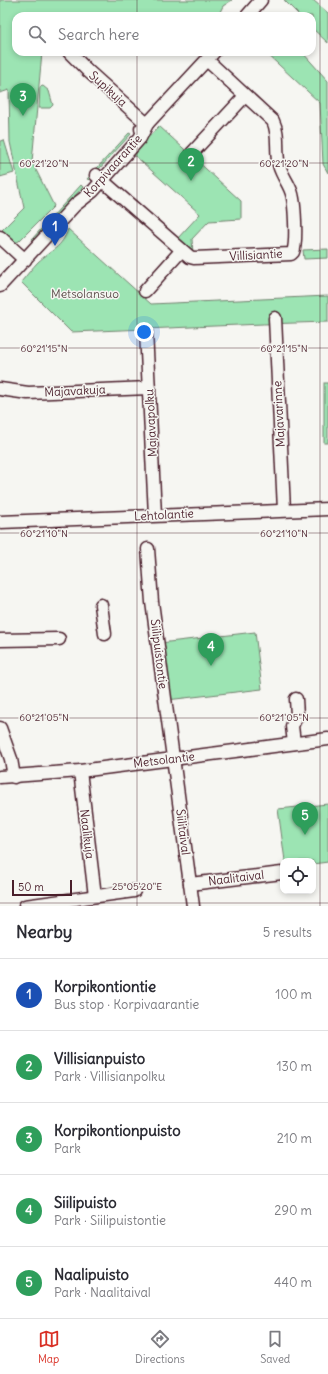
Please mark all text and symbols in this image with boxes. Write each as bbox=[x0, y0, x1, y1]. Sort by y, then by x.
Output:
search box bbox=[12, 12, 316, 56]
icon: search bbox=[26, 23, 48, 45]
text: Search here bbox=[58, 25, 139, 44]
street label: Supikuja bbox=[86, 68, 131, 110]
pin: 3 bbox=[10, 83, 36, 116]
street label: Korpivaarantie bbox=[80, 131, 145, 200]
pin: 2 bbox=[178, 148, 204, 181]
text: 60°21'20"N bbox=[19, 157, 69, 170]
text: 60°21'20"N bbox=[259, 157, 309, 170]
pin: 1 bbox=[42, 213, 68, 246]
street label: Villisiantie bbox=[229, 246, 283, 263]
park label: Metsolansuo bbox=[51, 286, 119, 301]
your location bbox=[134, 322, 154, 342]
text: 60°21'15"N bbox=[20, 342, 68, 355]
text: 60°21'15"N bbox=[260, 342, 308, 355]
street label: Majavarinne bbox=[269, 380, 288, 448]
street label: Majavakuja bbox=[44, 381, 106, 400]
street label: Majavapolku bbox=[141, 389, 160, 457]
street label: Lehtolantie bbox=[134, 505, 194, 524]
text: 60°21'10"N bbox=[20, 527, 68, 540]
text: 60°21'10"N bbox=[260, 527, 308, 540]
street label: Siilipuistontie bbox=[148, 618, 171, 690]
pin: 4 bbox=[198, 633, 224, 666]
text: 60°21'05"N bbox=[19, 711, 69, 724]
text: 60°21'05"N bbox=[259, 711, 309, 724]
street label: Metsolantie bbox=[132, 748, 196, 771]
pin: 5 bbox=[292, 802, 318, 835]
street label: Naalikuja bbox=[77, 808, 98, 860]
street label: Siilitaival bbox=[173, 808, 194, 856]
map controls bbox=[280, 858, 316, 894]
button: locate bbox=[280, 858, 316, 894]
street label: Naalitaival bbox=[207, 867, 265, 888]
scale bar bbox=[12, 878, 72, 897]
text: 50 m bbox=[18, 880, 44, 894]
text: 25°05'20"E bbox=[112, 880, 162, 893]
text: Nearby bbox=[16, 921, 72, 943]
text: 5 results bbox=[263, 924, 312, 941]
text: Korpikontiontie bbox=[54, 977, 156, 996]
text: 1 bbox=[26, 986, 32, 1003]
text: 100 m bbox=[275, 986, 312, 1003]
text: Bus stop · Korpivaarantie bbox=[54, 996, 199, 1013]
text: Villisianpuisto bbox=[54, 1049, 145, 1068]
text: 2 bbox=[25, 1058, 33, 1075]
text: 130 m bbox=[276, 1058, 312, 1075]
text: Park · Villisianpolku bbox=[54, 1068, 165, 1085]
text: Korpikontionpuisto bbox=[54, 1121, 181, 1140]
text: 3 bbox=[25, 1130, 33, 1147]
text: 210 m bbox=[277, 1130, 312, 1147]
text: Park bbox=[54, 1140, 81, 1157]
text: Siilipuisto bbox=[54, 1193, 117, 1212]
text: 4 bbox=[25, 1202, 33, 1219]
text: 290 m bbox=[274, 1202, 312, 1219]
text: Park · Siilipuistontie bbox=[54, 1212, 166, 1229]
text: Naalipuisto bbox=[54, 1265, 129, 1284]
text: 5 bbox=[25, 1274, 33, 1291]
text: 440 m bbox=[274, 1274, 312, 1291]
text: Park · Naalitaival bbox=[54, 1284, 151, 1301]
tab: Map bbox=[38, 1328, 60, 1366]
tab: Directions bbox=[135, 1328, 185, 1366]
tab: Saved bbox=[260, 1328, 290, 1366]

